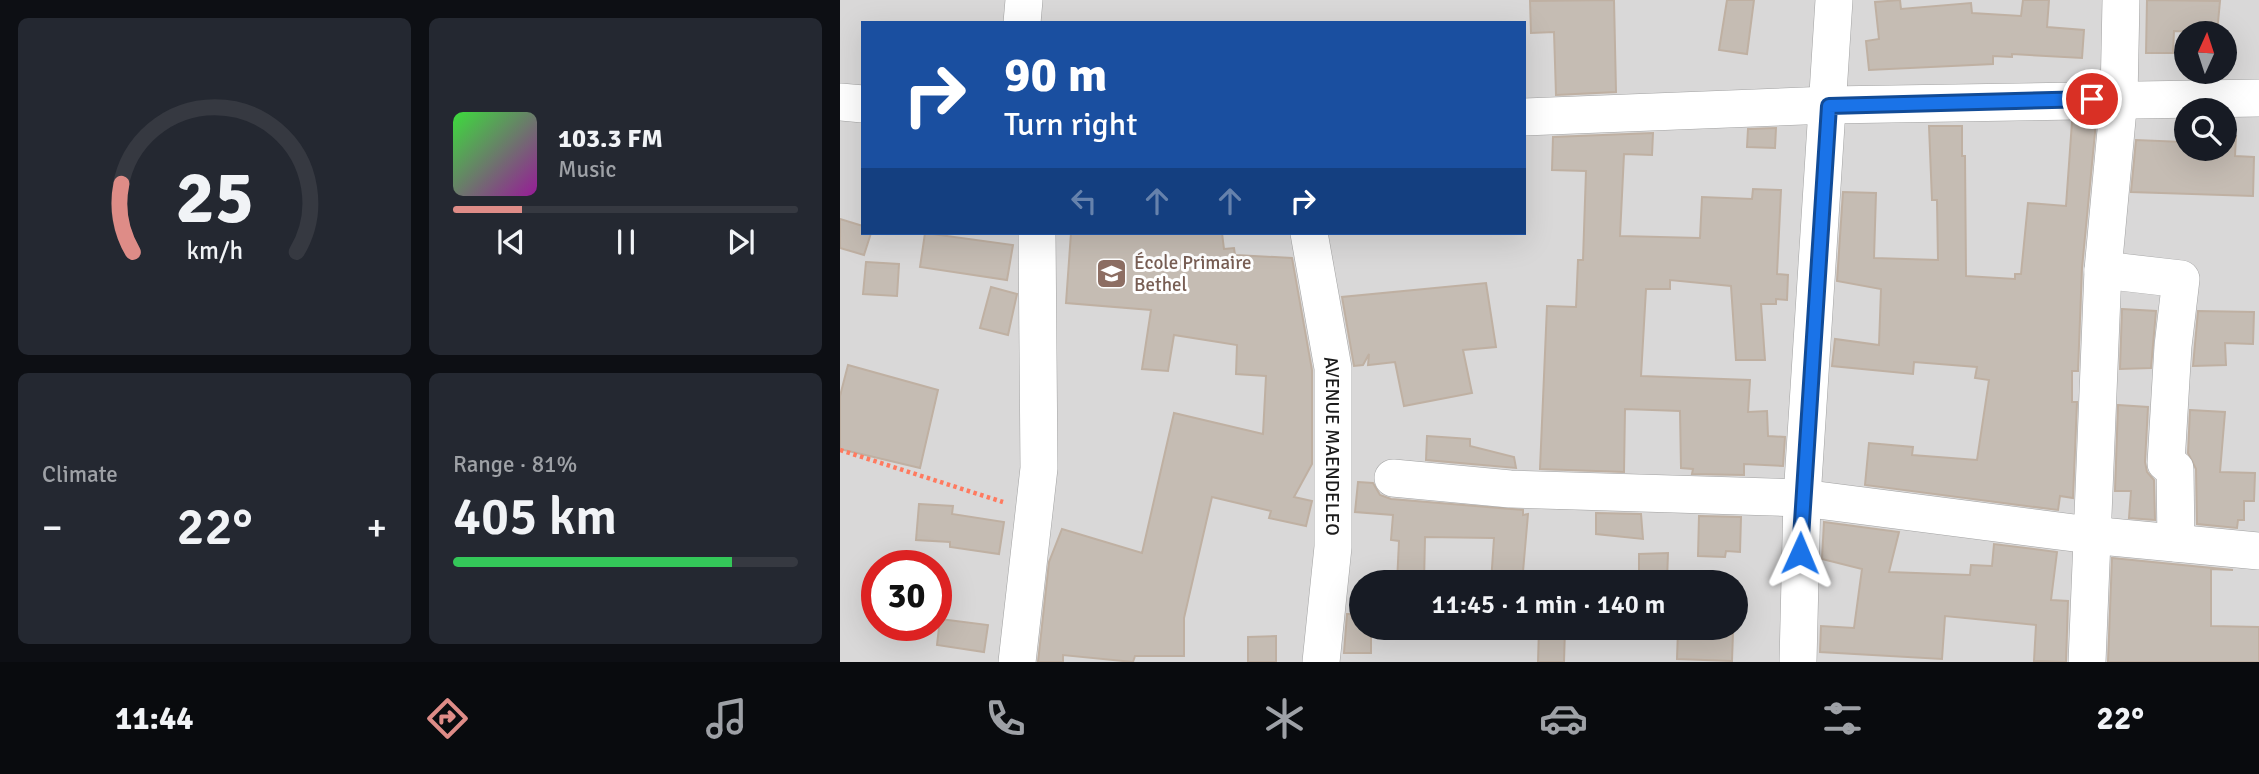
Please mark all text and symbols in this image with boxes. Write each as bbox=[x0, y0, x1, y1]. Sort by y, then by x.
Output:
north arrow bbox=[2174, 21, 2236, 84]
map controls bbox=[2174, 21, 2237, 161]
text: 90 m bbox=[1004, 45, 1107, 105]
icon: right bbox=[889, 49, 980, 140]
pin bbox=[2062, 69, 2122, 129]
icon: arrive bbox=[2073, 80, 2111, 118]
button: search bbox=[2174, 98, 2237, 161]
text: Turn right bbox=[1004, 105, 1137, 144]
text: 103.3 FM bbox=[558, 123, 663, 155]
text: 25 bbox=[175, 155, 254, 244]
text: Music bbox=[558, 155, 616, 184]
icon: left bbox=[1065, 182, 1103, 220]
icon: ahead bbox=[1138, 182, 1176, 220]
icon: ahead bbox=[1211, 182, 1249, 220]
icon: right bbox=[1284, 182, 1322, 220]
icon: previous bbox=[492, 223, 530, 261]
icon: pause bbox=[607, 223, 645, 261]
icon: next bbox=[722, 223, 760, 261]
text: km/h bbox=[186, 235, 243, 266]
place label: École Primaire Bethel bbox=[1134, 251, 1251, 297]
school or university icon: École Primaire Bethel bbox=[1094, 256, 1128, 290]
street label: AVENUE MAENDELEO bbox=[1318, 354, 1344, 536]
text: Range · 81% bbox=[453, 450, 577, 479]
text: Climate bbox=[42, 460, 118, 489]
text: 405 km bbox=[453, 485, 617, 549]
text: 22° bbox=[176, 495, 253, 559]
text: − bbox=[42, 504, 63, 551]
text: + bbox=[366, 504, 387, 551]
position arrow bbox=[1763, 516, 1837, 590]
speed limit sign: 30 bbox=[861, 550, 952, 641]
text: 11:45 · 1 min · 140 m bbox=[1432, 589, 1665, 621]
icon: directions bbox=[423, 694, 472, 743]
icon: music bbox=[702, 694, 751, 743]
icon: phone bbox=[981, 694, 1030, 743]
icon: climate bbox=[1260, 694, 1309, 743]
icon: car bbox=[1539, 694, 1588, 743]
icon: filters bbox=[1818, 694, 1867, 743]
text: 11:44 bbox=[115, 699, 193, 738]
text: 22° bbox=[2097, 699, 2144, 738]

